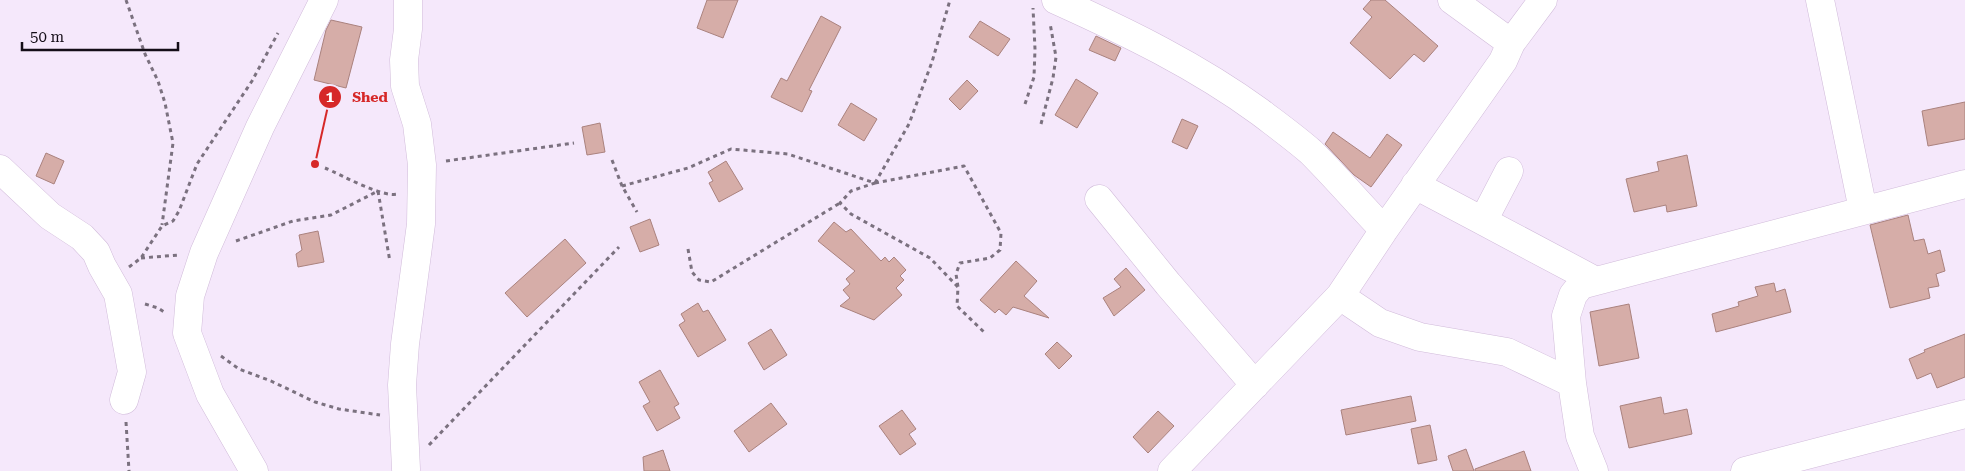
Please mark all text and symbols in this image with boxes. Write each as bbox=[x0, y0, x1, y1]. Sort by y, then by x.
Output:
scale bar bbox=[22, 20, 179, 52]
text: 50 m bbox=[30, 28, 65, 46]
callout: Shed bbox=[317, 83, 398, 112]
text: 1 bbox=[326, 88, 335, 106]
text: Shed bbox=[352, 89, 389, 105]

